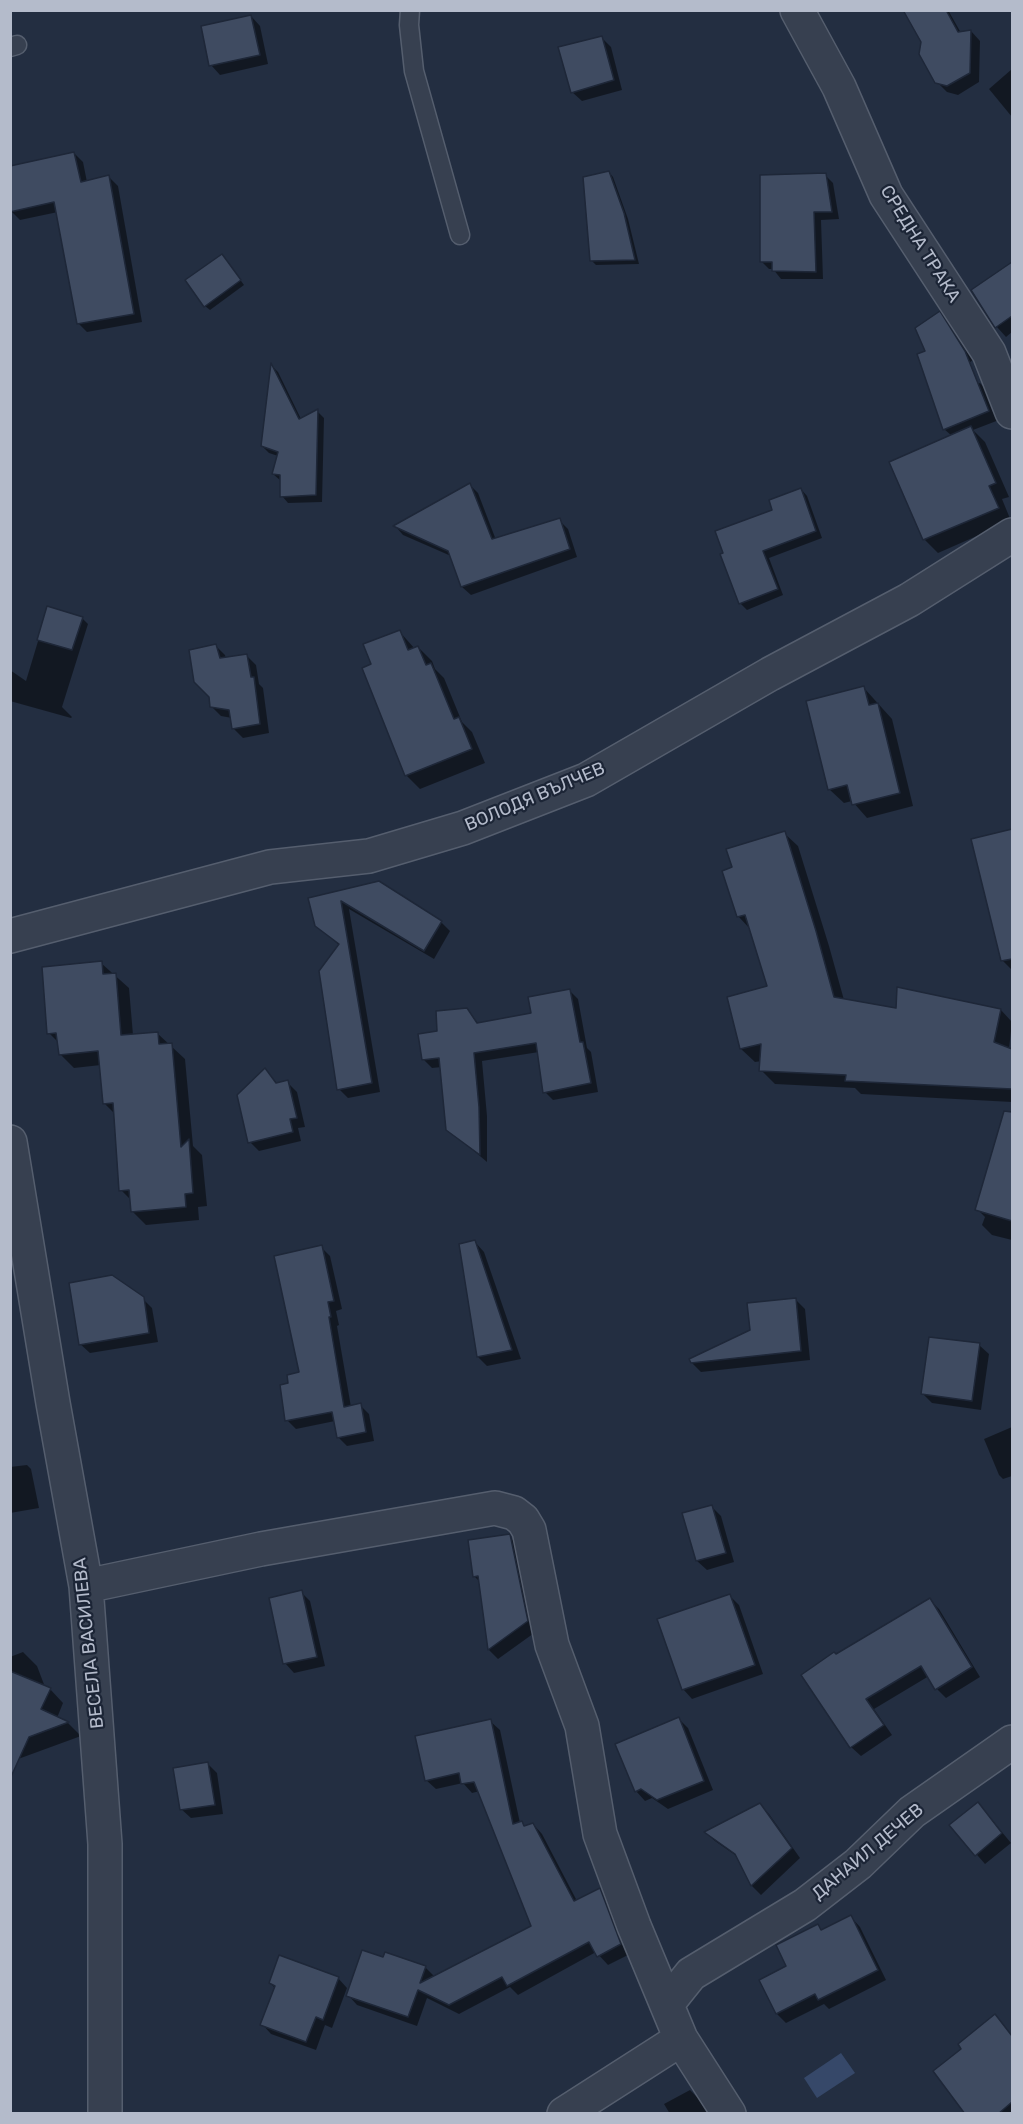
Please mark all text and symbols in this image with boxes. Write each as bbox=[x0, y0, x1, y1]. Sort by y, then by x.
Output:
street label: СРЕДНА ТРАКА bbox=[875, 181, 965, 307]
street label: ВОЛОДЯ ВЪЛЧЕВ bbox=[462, 758, 608, 836]
street label: ВЕСЕЛА ВАСИЛЕВА bbox=[69, 1556, 109, 1730]
street label: ДАНАИЛ ДЕЧЕВ bbox=[808, 1799, 928, 1905]

